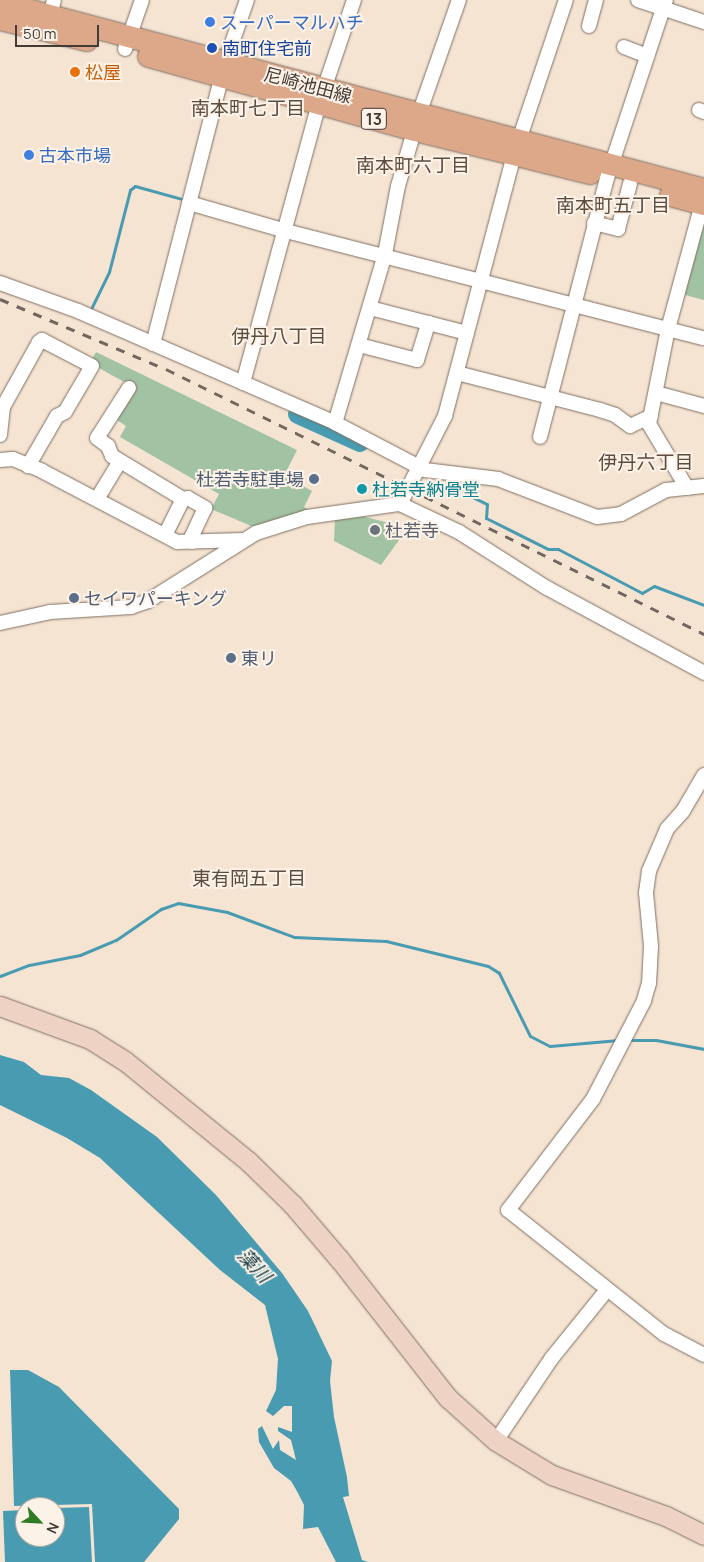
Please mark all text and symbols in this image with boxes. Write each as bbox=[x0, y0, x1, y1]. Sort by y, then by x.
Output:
place label: スーパーマルハチ bbox=[220, 11, 364, 33]
scale bar bbox=[18, 15, 101, 47]
marker: スーパーマルハチ bbox=[204, 16, 216, 28]
text: 50 m bbox=[23, 23, 57, 44]
place label: 南町住宅前 bbox=[222, 37, 312, 59]
marker: 南町住宅前 bbox=[206, 42, 218, 54]
place label: 松屋 bbox=[85, 61, 121, 83]
street label: 尼崎池田線 bbox=[262, 63, 354, 107]
marker: 松屋 bbox=[69, 66, 81, 78]
district label: 南本町七丁目 bbox=[191, 98, 305, 120]
road number: 13 bbox=[360, 106, 388, 132]
place label: 古本市場 bbox=[39, 144, 111, 166]
marker: 古本市場 bbox=[23, 149, 35, 161]
district label: 南本町六丁目 bbox=[356, 155, 470, 177]
district label: 南本町五丁目 bbox=[556, 195, 670, 217]
district label: 伊丹八丁目 bbox=[232, 326, 326, 348]
district label: 伊丹六丁目 bbox=[599, 452, 693, 474]
place label: 杜若寺駐車場 bbox=[196, 468, 304, 490]
marker: 杜若寺駐車場 bbox=[308, 473, 320, 485]
place label: 杜若寺納骨堂 bbox=[372, 478, 480, 500]
marker: 杜若寺納骨堂 bbox=[356, 483, 368, 495]
place label: 杜若寺 bbox=[385, 519, 439, 541]
marker: 杜若寺 bbox=[369, 524, 381, 536]
place label: セイワパーキング bbox=[84, 587, 228, 609]
marker: セイワパーキング bbox=[68, 592, 80, 604]
place label: 東リ bbox=[241, 647, 277, 669]
marker: 東リ bbox=[225, 652, 237, 664]
district label: 東有岡五丁目 bbox=[192, 868, 306, 890]
water label: 藻川 bbox=[233, 1244, 275, 1288]
north arrow bbox=[15, 1497, 65, 1547]
text: N bbox=[42, 1520, 64, 1537]

